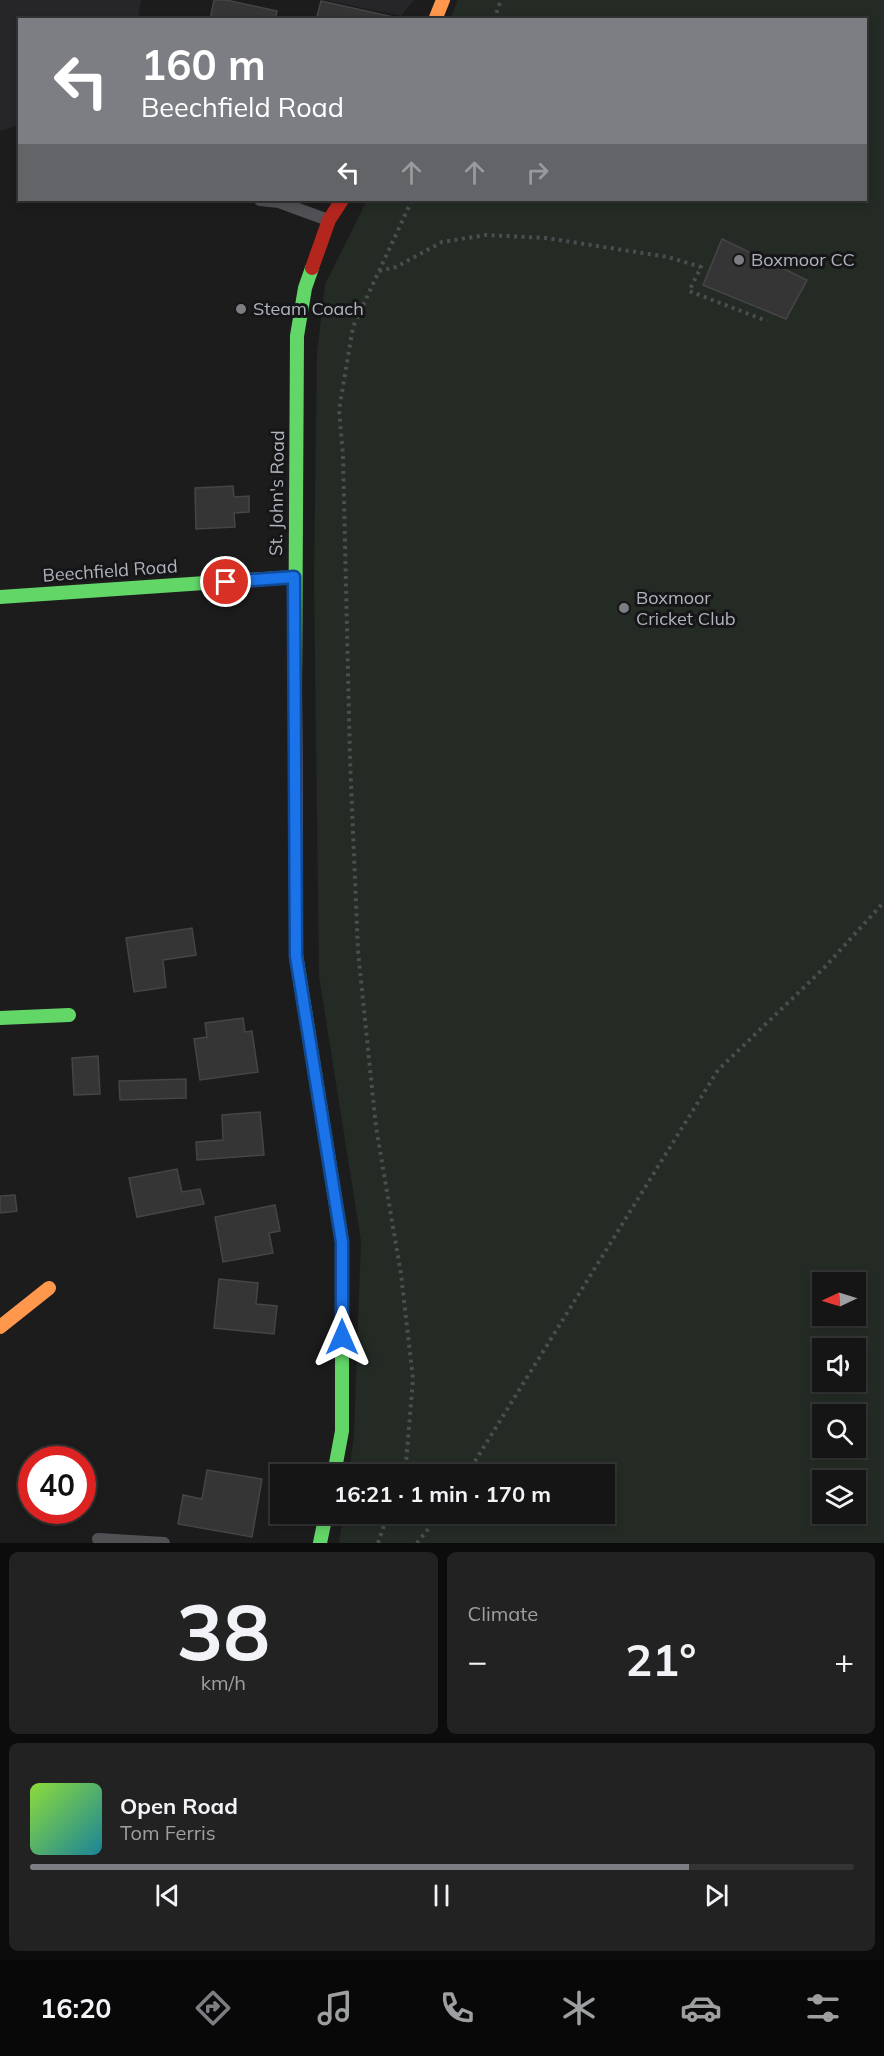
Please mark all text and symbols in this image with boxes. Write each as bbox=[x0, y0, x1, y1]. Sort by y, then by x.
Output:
text: 160 m bbox=[141, 38, 266, 91]
icon: left bbox=[42, 42, 120, 120]
text: Beechfield Road bbox=[141, 90, 344, 124]
icon: left bbox=[332, 156, 365, 189]
icon: ahead bbox=[395, 156, 428, 189]
icon: ahead bbox=[458, 156, 491, 189]
icon: right bbox=[521, 156, 554, 189]
place label: Boxmoor CC bbox=[751, 248, 855, 271]
marker: Boxmoor CC bbox=[732, 253, 746, 267]
place label: Steam Coach bbox=[253, 297, 364, 320]
marker: Steam Coach bbox=[234, 302, 248, 316]
street label: St. John's Road bbox=[264, 430, 289, 556]
street label: Beechfield Road bbox=[42, 554, 178, 587]
pin bbox=[200, 556, 251, 607]
icon: arrive bbox=[209, 565, 242, 598]
place label: Boxmoor Cricket Club bbox=[636, 586, 736, 630]
marker: Boxmoor Cricket Club bbox=[617, 601, 631, 615]
north arrow bbox=[812, 1272, 866, 1326]
map controls bbox=[812, 1272, 866, 1524]
position arrow bbox=[310, 1305, 374, 1369]
button: sound bbox=[812, 1338, 866, 1392]
button: search bbox=[812, 1404, 866, 1458]
speed limit sign: 40 bbox=[18, 1446, 96, 1524]
button: layers bbox=[812, 1470, 866, 1524]
text: 16:21 · 1 min · 170 m bbox=[334, 1480, 551, 1508]
text: 38 bbox=[176, 1582, 270, 1680]
text: Climate bbox=[468, 1601, 538, 1626]
text: 21° bbox=[625, 1631, 696, 1687]
text: − bbox=[468, 1640, 487, 1681]
text: + bbox=[834, 1640, 854, 1681]
text: km/h bbox=[201, 1670, 246, 1695]
text: Open Road bbox=[120, 1792, 238, 1820]
text: Tom Ferris bbox=[120, 1820, 216, 1845]
icon: previous bbox=[151, 1879, 184, 1912]
icon: pause bbox=[425, 1879, 458, 1912]
icon: next bbox=[700, 1879, 733, 1912]
icon: directions bbox=[192, 1987, 234, 2029]
icon: music bbox=[314, 1987, 356, 2029]
icon: phone bbox=[436, 1987, 478, 2029]
icon: climate bbox=[558, 1987, 600, 2029]
icon: car bbox=[680, 1987, 722, 2029]
icon: filters bbox=[802, 1987, 844, 2029]
text: 16:20 bbox=[40, 1991, 112, 2025]

